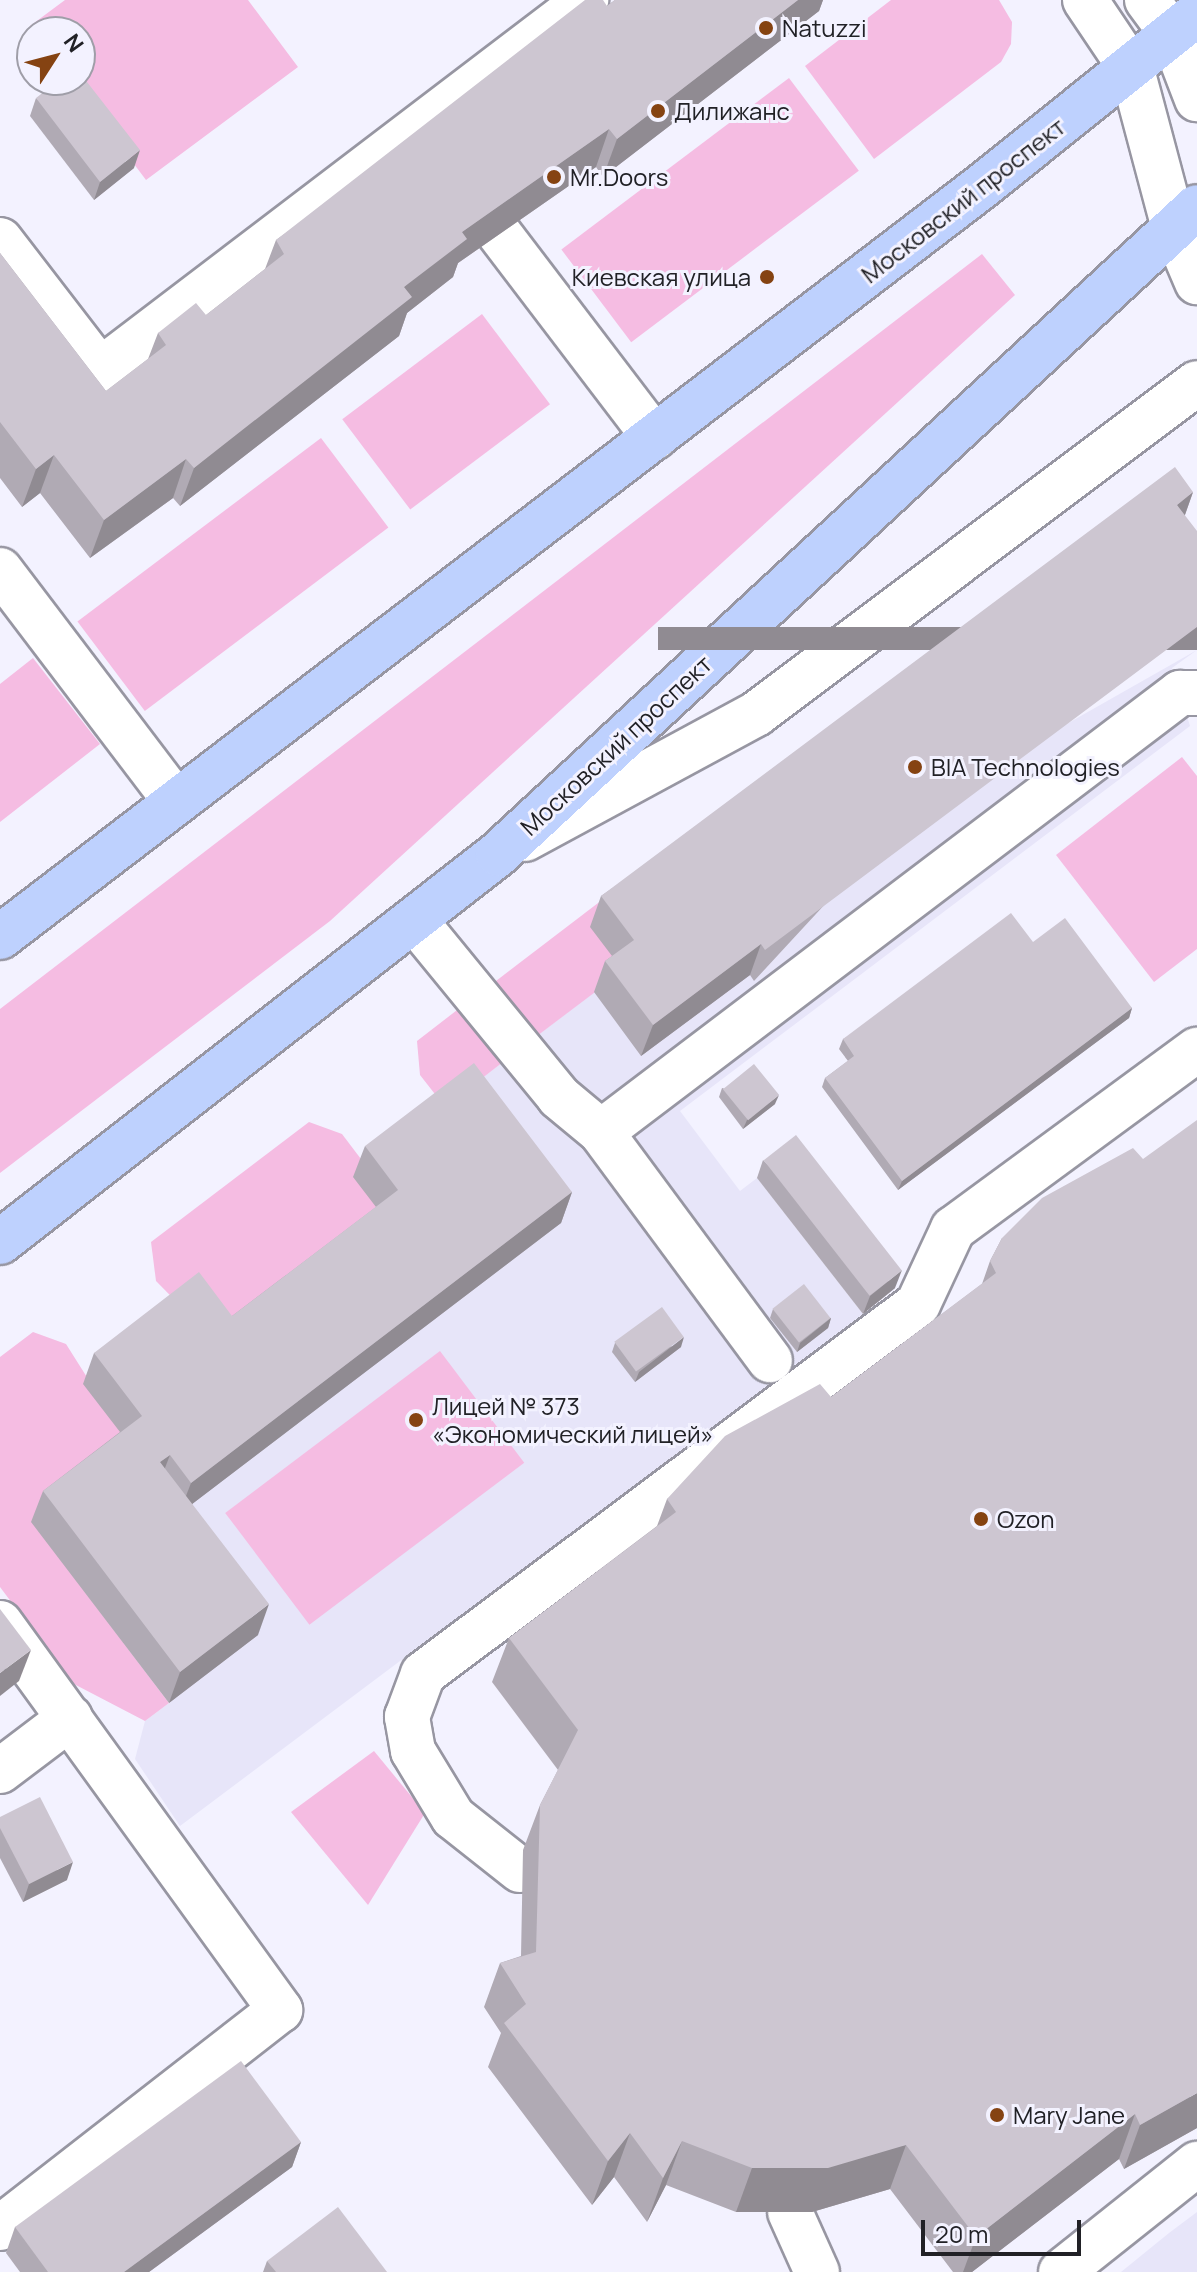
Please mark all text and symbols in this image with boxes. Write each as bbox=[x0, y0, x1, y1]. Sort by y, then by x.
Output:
place label: Natuzzi bbox=[782, 14, 867, 42]
north arrow bbox=[16, 16, 96, 96]
marker: Natuzzi bbox=[757, 19, 775, 37]
text: N bbox=[57, 28, 91, 58]
place label: Дилижанс bbox=[674, 97, 790, 125]
marker: Дилижанс bbox=[649, 102, 667, 120]
street label: Московский проспект bbox=[855, 111, 1071, 289]
place label: Mr.Doors bbox=[570, 163, 668, 191]
marker: Mr.Doors bbox=[545, 168, 563, 186]
place label: Киевская улица bbox=[572, 263, 751, 291]
marker: Киевская улица bbox=[758, 268, 776, 286]
street label: Московский проспект bbox=[514, 649, 718, 841]
place label: BIA Technologies bbox=[931, 753, 1120, 781]
marker: BIA Technologies bbox=[906, 758, 924, 776]
place label: Лицей № 373 «Экономический лицей» bbox=[432, 1392, 713, 1448]
marker: Лицей № 373 «Экономический лицей» bbox=[407, 1411, 425, 1429]
place label: Ozon bbox=[997, 1505, 1055, 1533]
marker: Ozon bbox=[972, 1510, 990, 1528]
place label: Mary Jane bbox=[1013, 2101, 1125, 2129]
marker: Mary Jane bbox=[988, 2106, 1006, 2124]
scale bar bbox=[925, 2204, 1085, 2254]
text: 20 m bbox=[935, 2217, 988, 2250]

